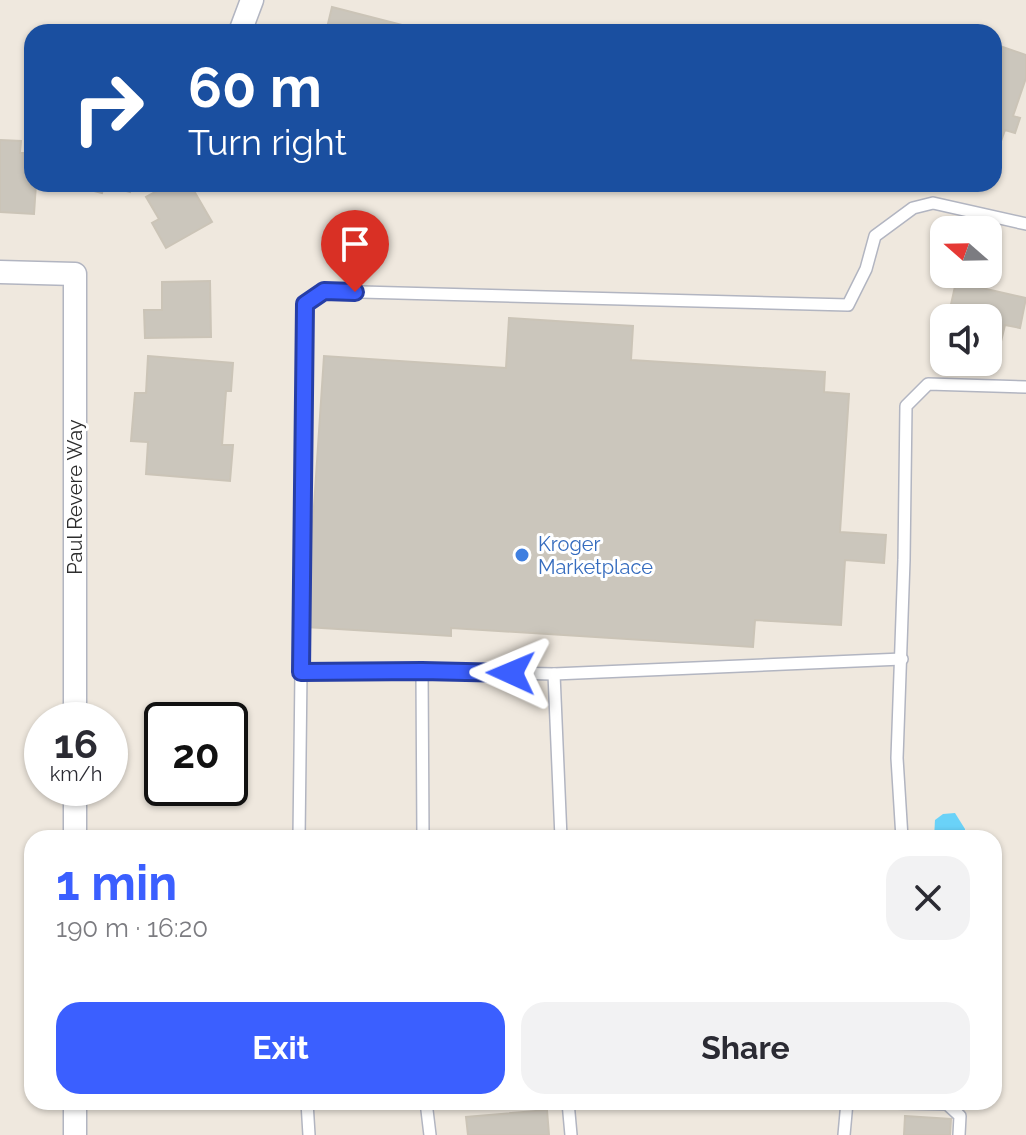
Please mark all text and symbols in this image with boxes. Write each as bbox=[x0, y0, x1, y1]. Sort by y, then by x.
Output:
text: 60 m bbox=[188, 54, 322, 120]
icon: right bbox=[56, 56, 160, 160]
text: Turn right bbox=[188, 121, 347, 163]
pin bbox=[321, 210, 389, 292]
north arrow bbox=[930, 216, 1002, 288]
map controls bbox=[930, 216, 1002, 376]
icon: arrive bbox=[333, 222, 377, 266]
button: sound bbox=[930, 304, 1002, 376]
street label: Paul Revere Way bbox=[63, 419, 87, 575]
place label: Kroger Marketplace bbox=[538, 532, 653, 579]
marker: Kroger Marketplace bbox=[513, 546, 531, 564]
position arrow bbox=[469, 631, 553, 715]
speed limit sign: 20 bbox=[144, 702, 248, 806]
text: 16 bbox=[54, 720, 98, 767]
text: km/h bbox=[50, 762, 102, 786]
text: 1 min bbox=[56, 855, 177, 911]
button: close bbox=[886, 856, 970, 940]
text: 190 m · 16:20 bbox=[56, 913, 208, 943]
button: Exit bbox=[56, 1002, 505, 1094]
button: Share bbox=[521, 1002, 970, 1094]

